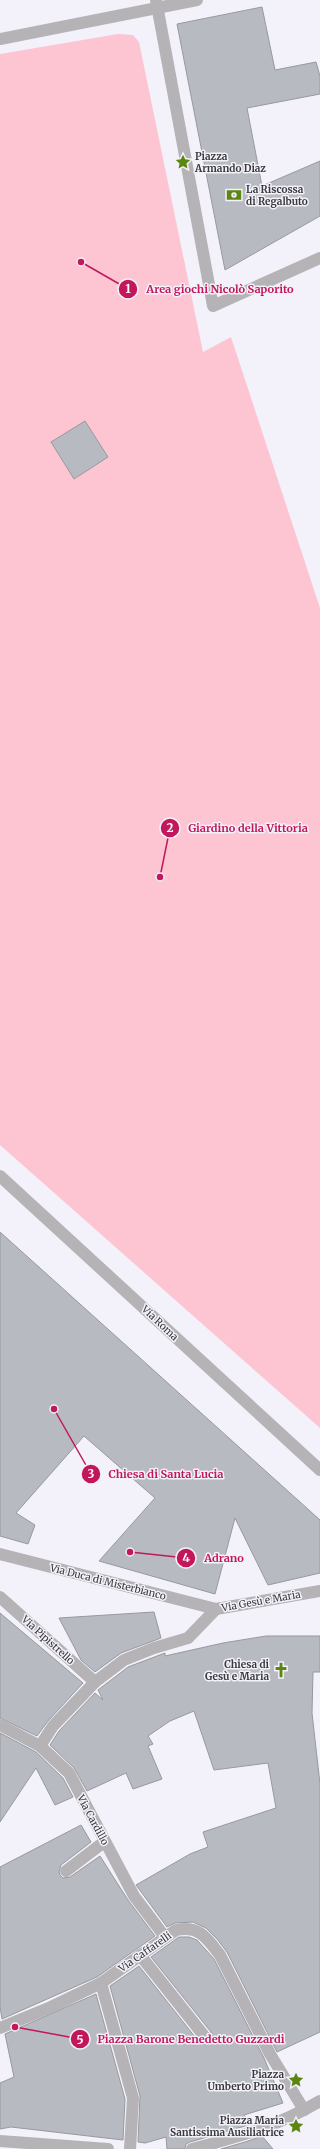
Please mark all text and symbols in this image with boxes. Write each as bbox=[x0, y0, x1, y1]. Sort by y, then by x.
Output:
place label: Piazza Armando Diaz bbox=[194, 150, 266, 175]
place icon: Piazza Armando Diaz bbox=[174, 153, 192, 171]
place label: La Riscossa di Regalbuto bbox=[246, 183, 308, 208]
bank icon: La Riscossa di Regalbuto bbox=[225, 186, 243, 204]
callout: Area giochi Nicolò Saporito bbox=[118, 278, 301, 301]
text: 1 bbox=[125, 281, 131, 296]
text: Area giochi Nicolò Saporito bbox=[145, 282, 294, 296]
callout: Giardino della Vittoria bbox=[160, 817, 316, 840]
text: 2 bbox=[166, 820, 174, 835]
text: Giardino della Vittoria bbox=[188, 821, 308, 835]
street label: Via Roma bbox=[138, 1302, 182, 1344]
callout: Chiesa di Santa Lucia bbox=[81, 1463, 232, 1486]
text: 3 bbox=[88, 1466, 95, 1481]
text: Chiesa di Santa Lucia bbox=[109, 1467, 223, 1481]
callout: Adrano bbox=[176, 1547, 252, 1570]
text: 4 bbox=[182, 1550, 190, 1565]
text: Adrano bbox=[203, 1551, 244, 1565]
street label: Via Duca di Misterbianco bbox=[48, 1561, 168, 1603]
street label: Via Gesù e Maria bbox=[220, 1588, 302, 1615]
street label: Via Pipistrello bbox=[18, 1612, 77, 1667]
place label: Chiesa di Gesù e Maria bbox=[205, 1658, 270, 1683]
church icon: Chiesa di Gesù e Maria bbox=[272, 1661, 290, 1679]
street label: Via Cardillo bbox=[74, 1792, 112, 1847]
street label: Via Caffarelli bbox=[115, 1929, 174, 1976]
callout: Piazza Barone Benedetto Guzzardi bbox=[70, 2028, 293, 2051]
text: 5 bbox=[76, 2032, 84, 2047]
text: Piazza Barone Benedetto Guzzardi bbox=[98, 2032, 285, 2046]
place label: Piazza Umberto Primo bbox=[208, 2068, 284, 2093]
place icon: Piazza Umberto Primo bbox=[287, 2071, 305, 2089]
place label: Piazza Maria Santissima Ausiliatrice bbox=[170, 2114, 285, 2139]
place icon: Piazza Maria Santissima Ausiliatrice bbox=[287, 2117, 305, 2135]

